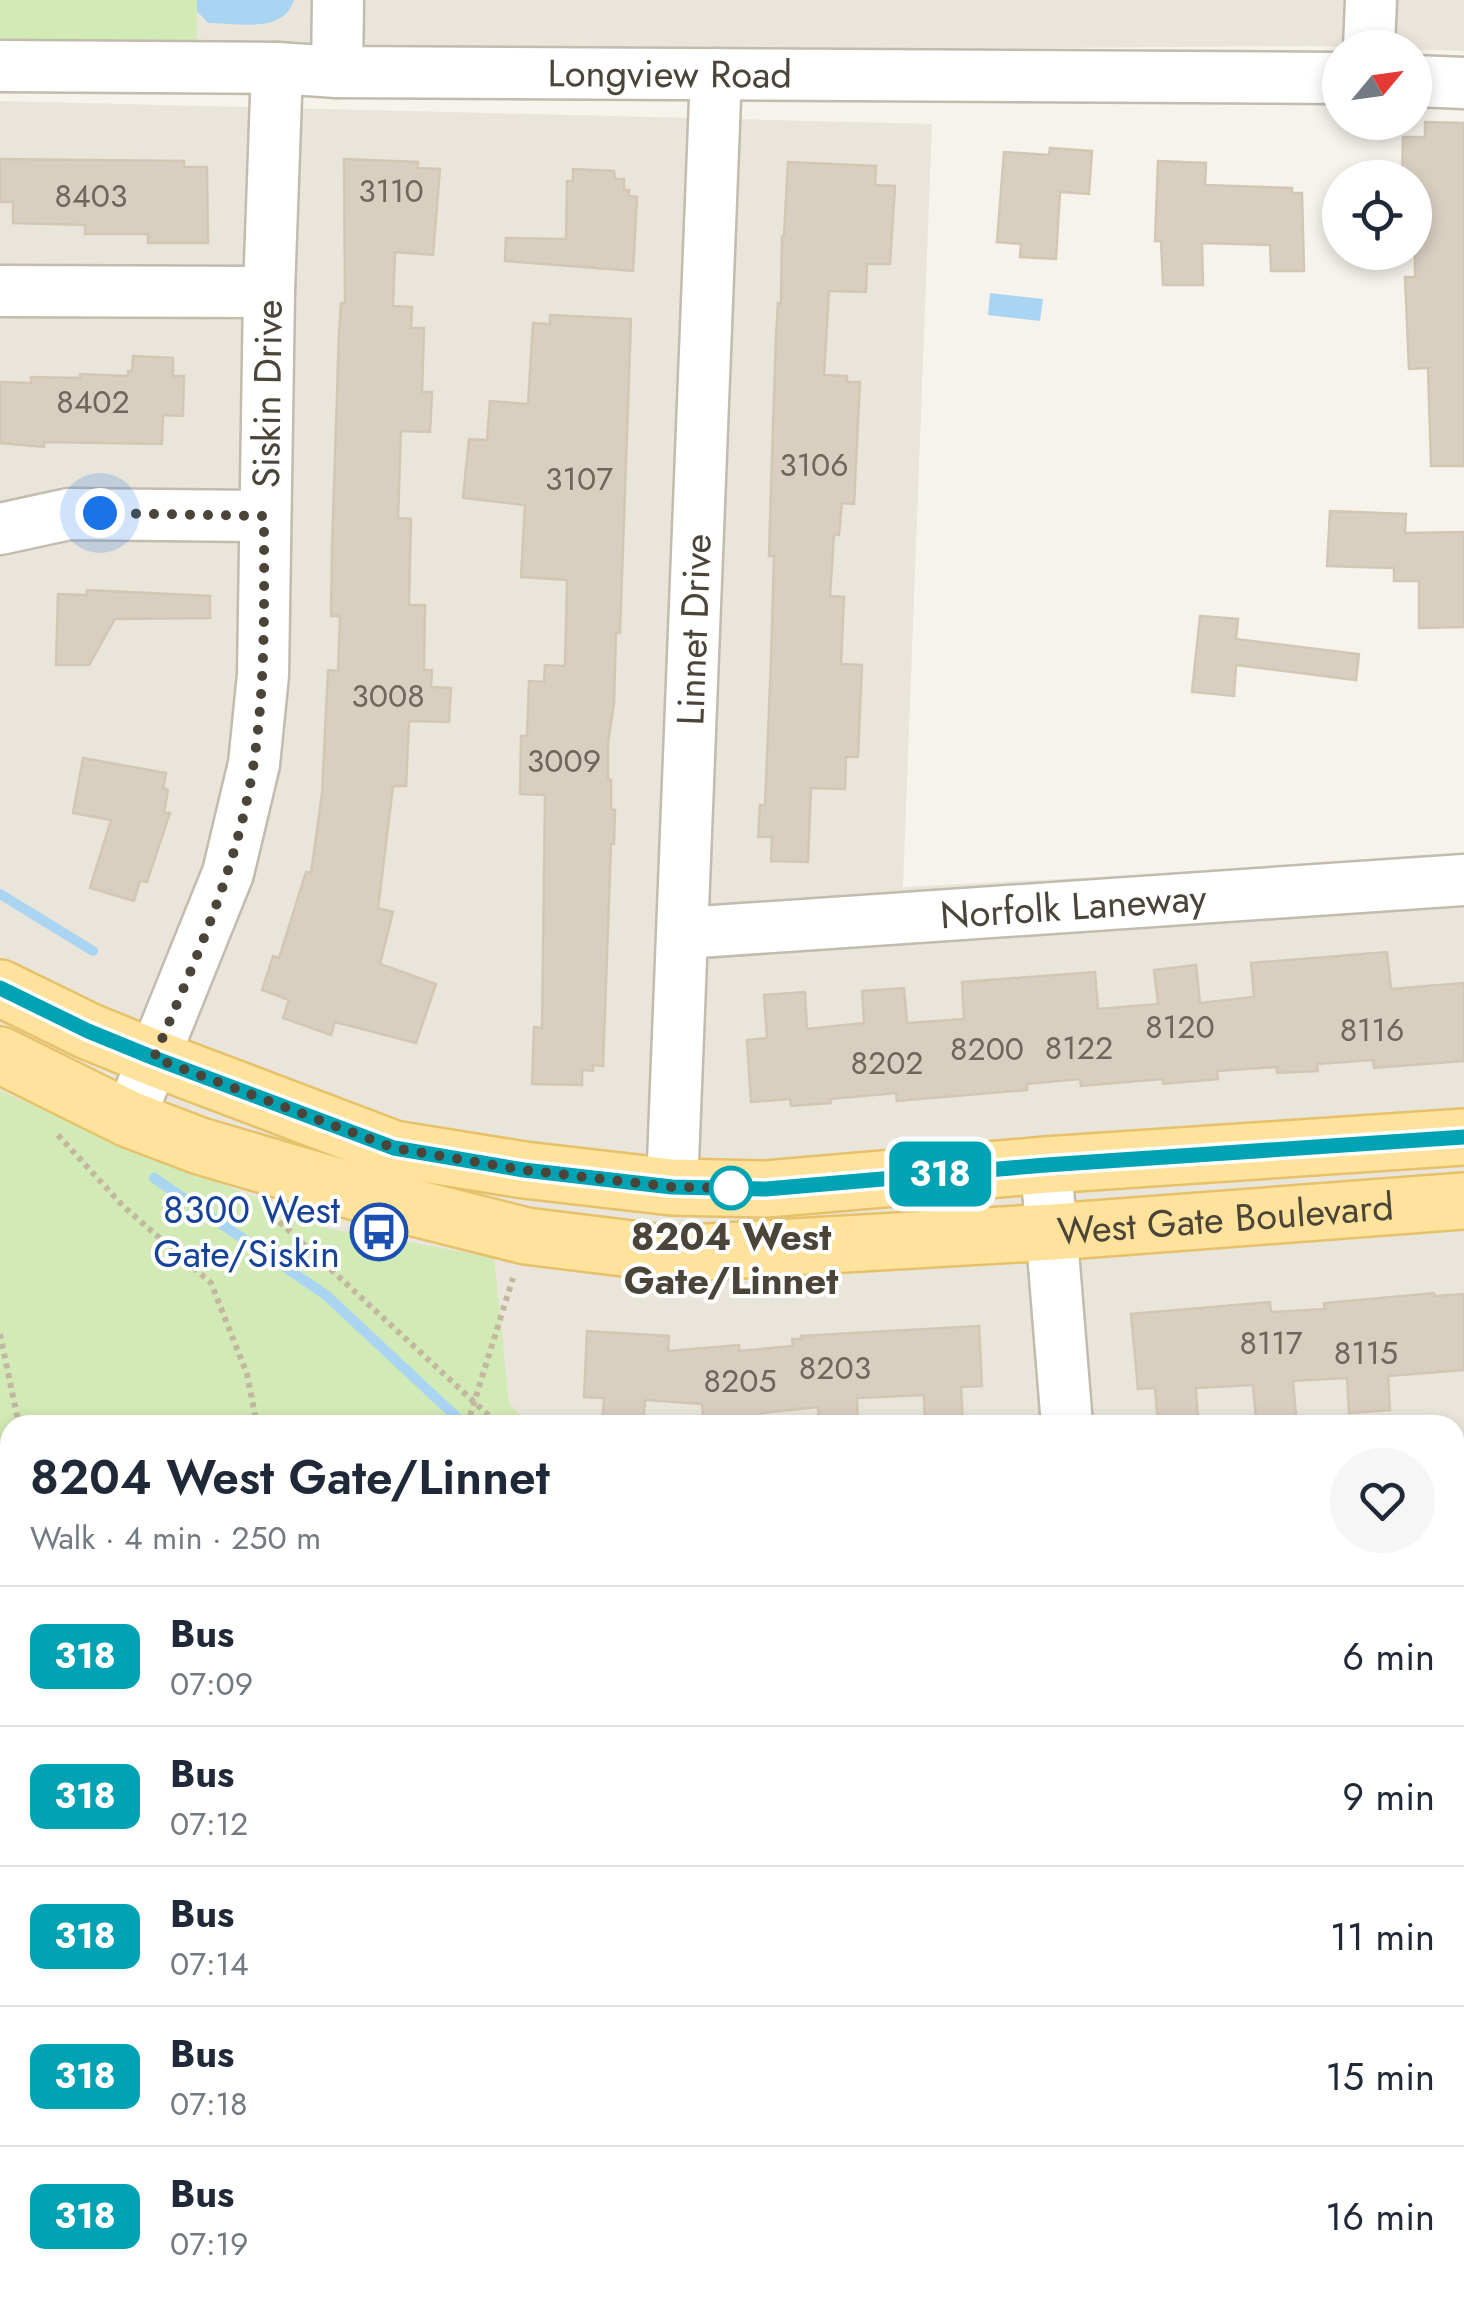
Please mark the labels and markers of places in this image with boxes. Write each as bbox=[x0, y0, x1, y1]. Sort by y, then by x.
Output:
marker: 8204 West Gate/Linnet bbox=[710, 1167, 752, 1209]
place label: 8300 West Gate/Siskin bbox=[153, 1182, 340, 1281]
bus stop icon: 8300 West Gate/Siskin bbox=[349, 1202, 409, 1262]
place label: 8204 West Gate/Linnet bbox=[624, 1209, 838, 1308]

